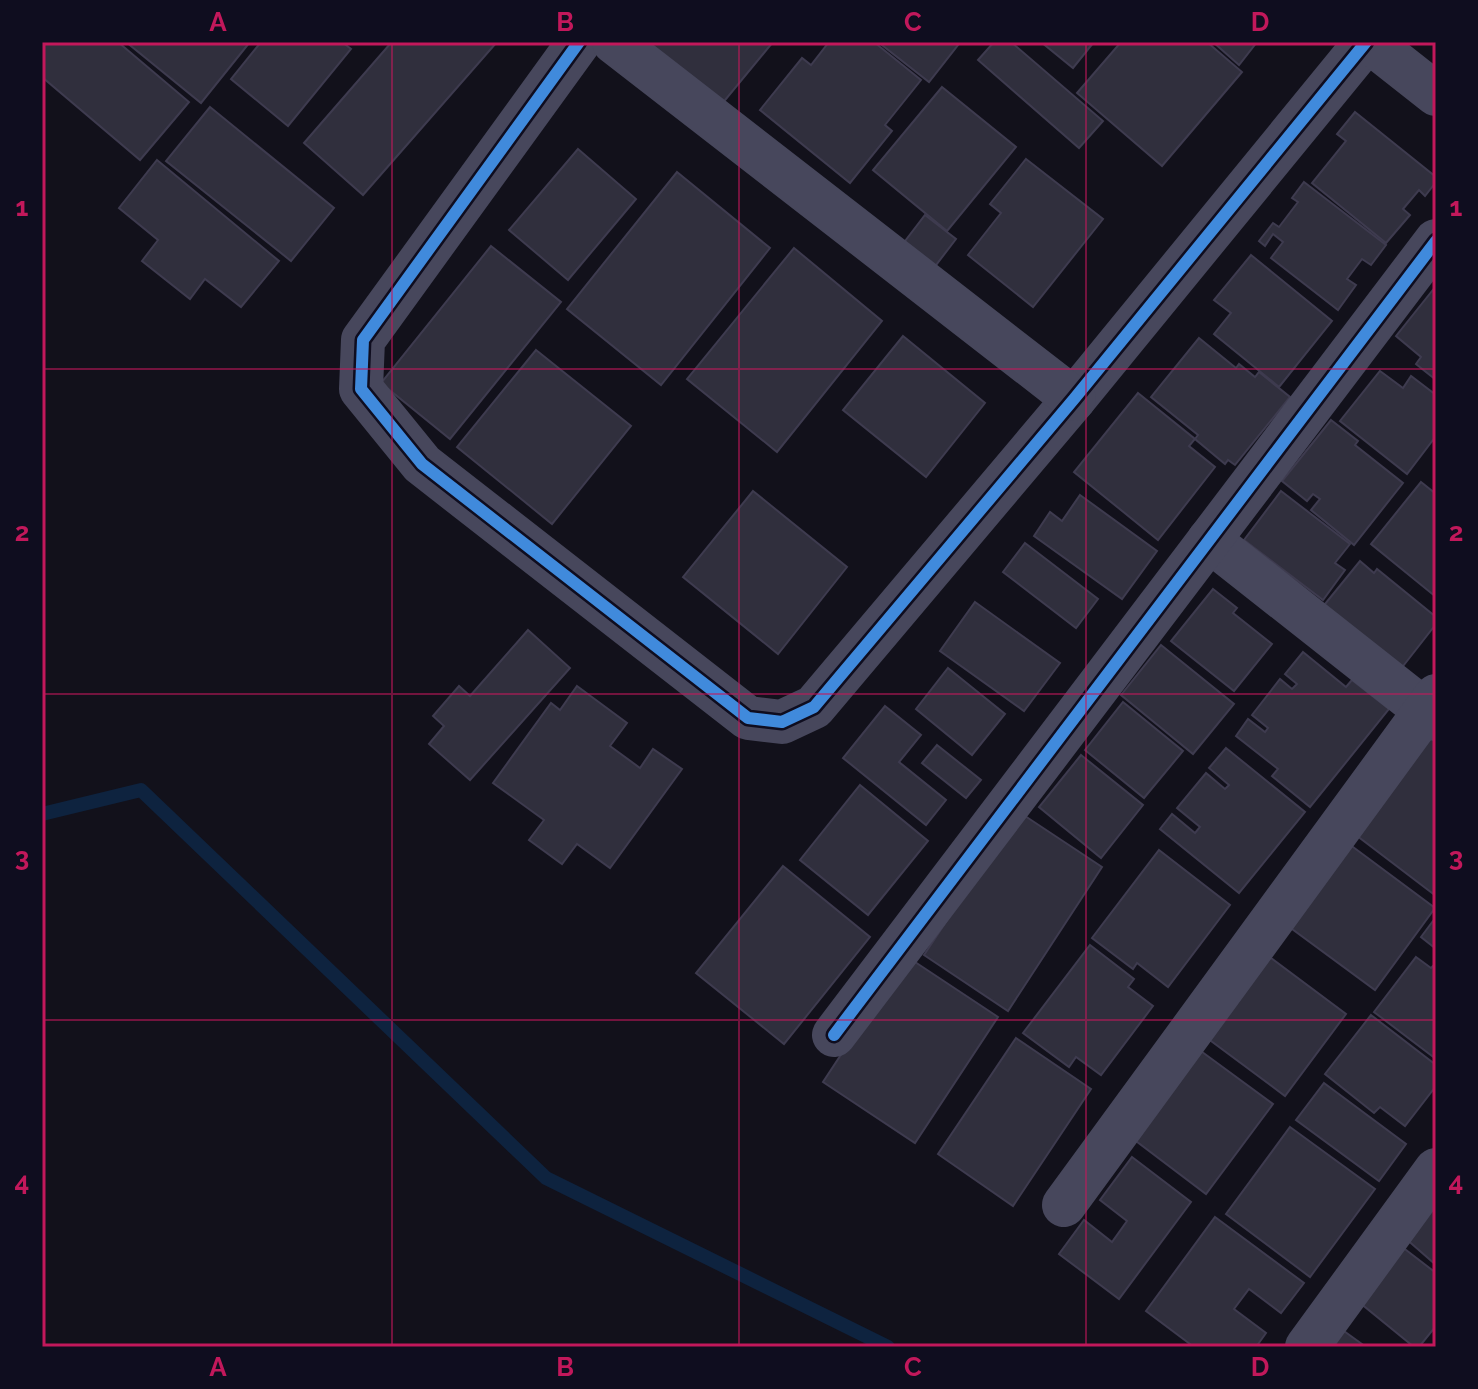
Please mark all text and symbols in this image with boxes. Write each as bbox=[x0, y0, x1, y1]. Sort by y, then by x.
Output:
text: A bbox=[209, 7, 227, 37]
text: B bbox=[556, 7, 574, 37]
text: C bbox=[904, 7, 922, 37]
text: D bbox=[1251, 7, 1269, 37]
text: 1 bbox=[16, 192, 29, 222]
text: 1 bbox=[1450, 192, 1463, 222]
text: 2 bbox=[15, 517, 29, 547]
text: 2 bbox=[1449, 517, 1463, 547]
text: 3 bbox=[15, 842, 29, 872]
text: 3 bbox=[1449, 842, 1463, 872]
text: 4 bbox=[15, 1167, 29, 1197]
text: 4 bbox=[1449, 1167, 1463, 1197]
text: A bbox=[209, 1352, 227, 1382]
text: B bbox=[556, 1352, 574, 1382]
text: C bbox=[904, 1352, 922, 1382]
text: D bbox=[1251, 1352, 1269, 1382]

